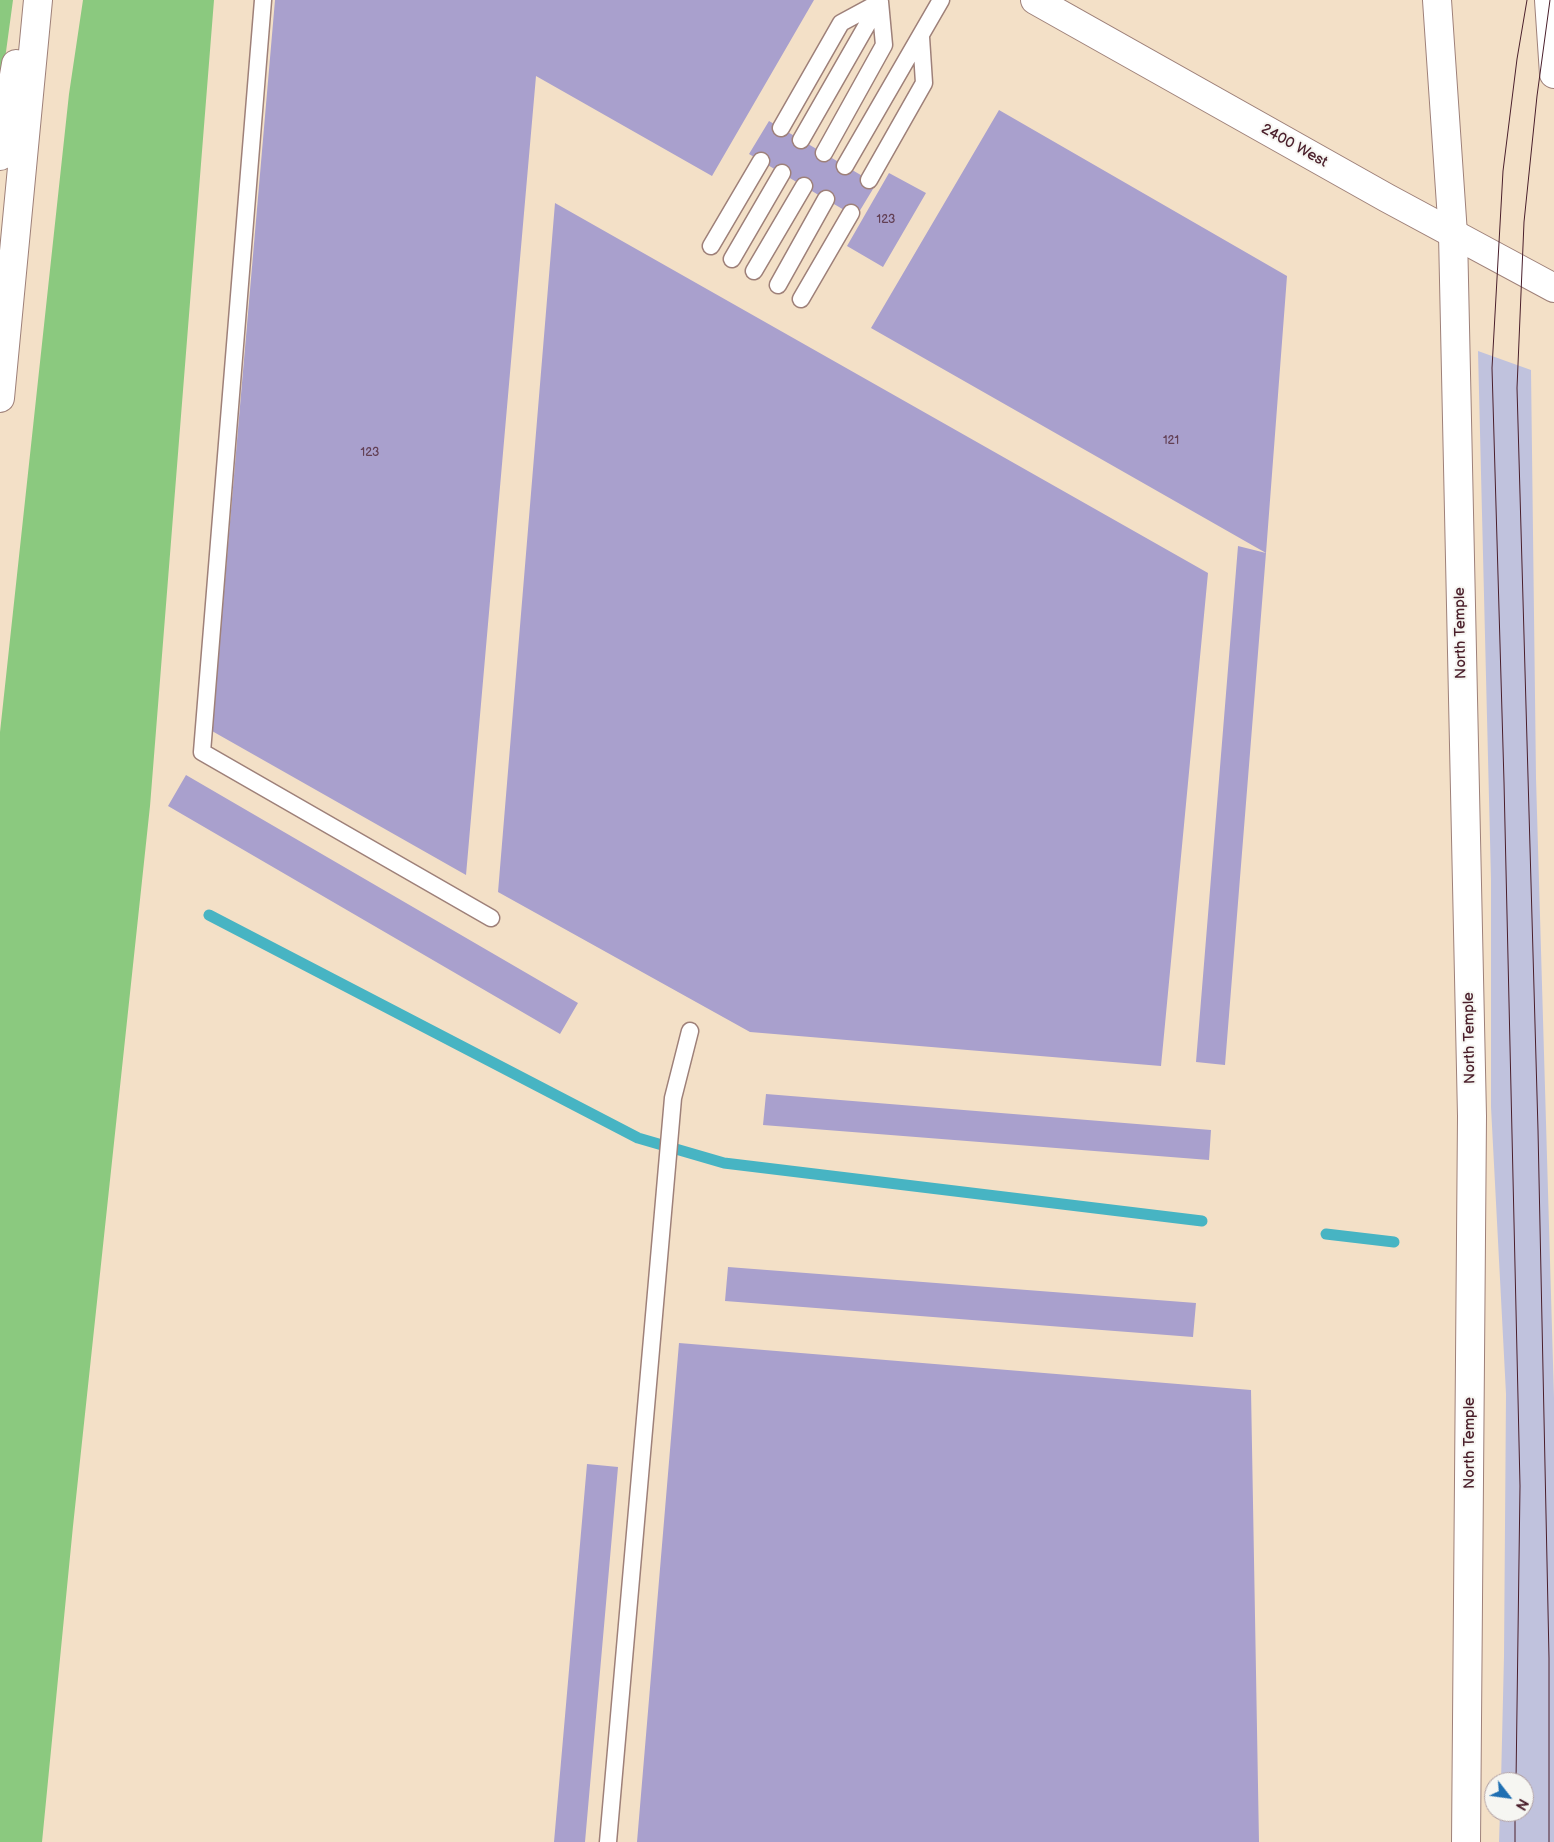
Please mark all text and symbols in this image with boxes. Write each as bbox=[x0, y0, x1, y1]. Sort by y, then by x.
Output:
street label: 2400 West bbox=[1258, 120, 1330, 172]
house number: 123 bbox=[877, 213, 895, 227]
house number: 121 bbox=[1163, 434, 1179, 448]
house number: 123 bbox=[361, 446, 379, 460]
street label: North Temple bbox=[1451, 587, 1471, 679]
street label: North Temple bbox=[1460, 992, 1480, 1084]
street label: North Temple bbox=[1461, 1397, 1479, 1489]
north arrow bbox=[1484, 1772, 1534, 1822]
text: N bbox=[1512, 1795, 1532, 1813]

